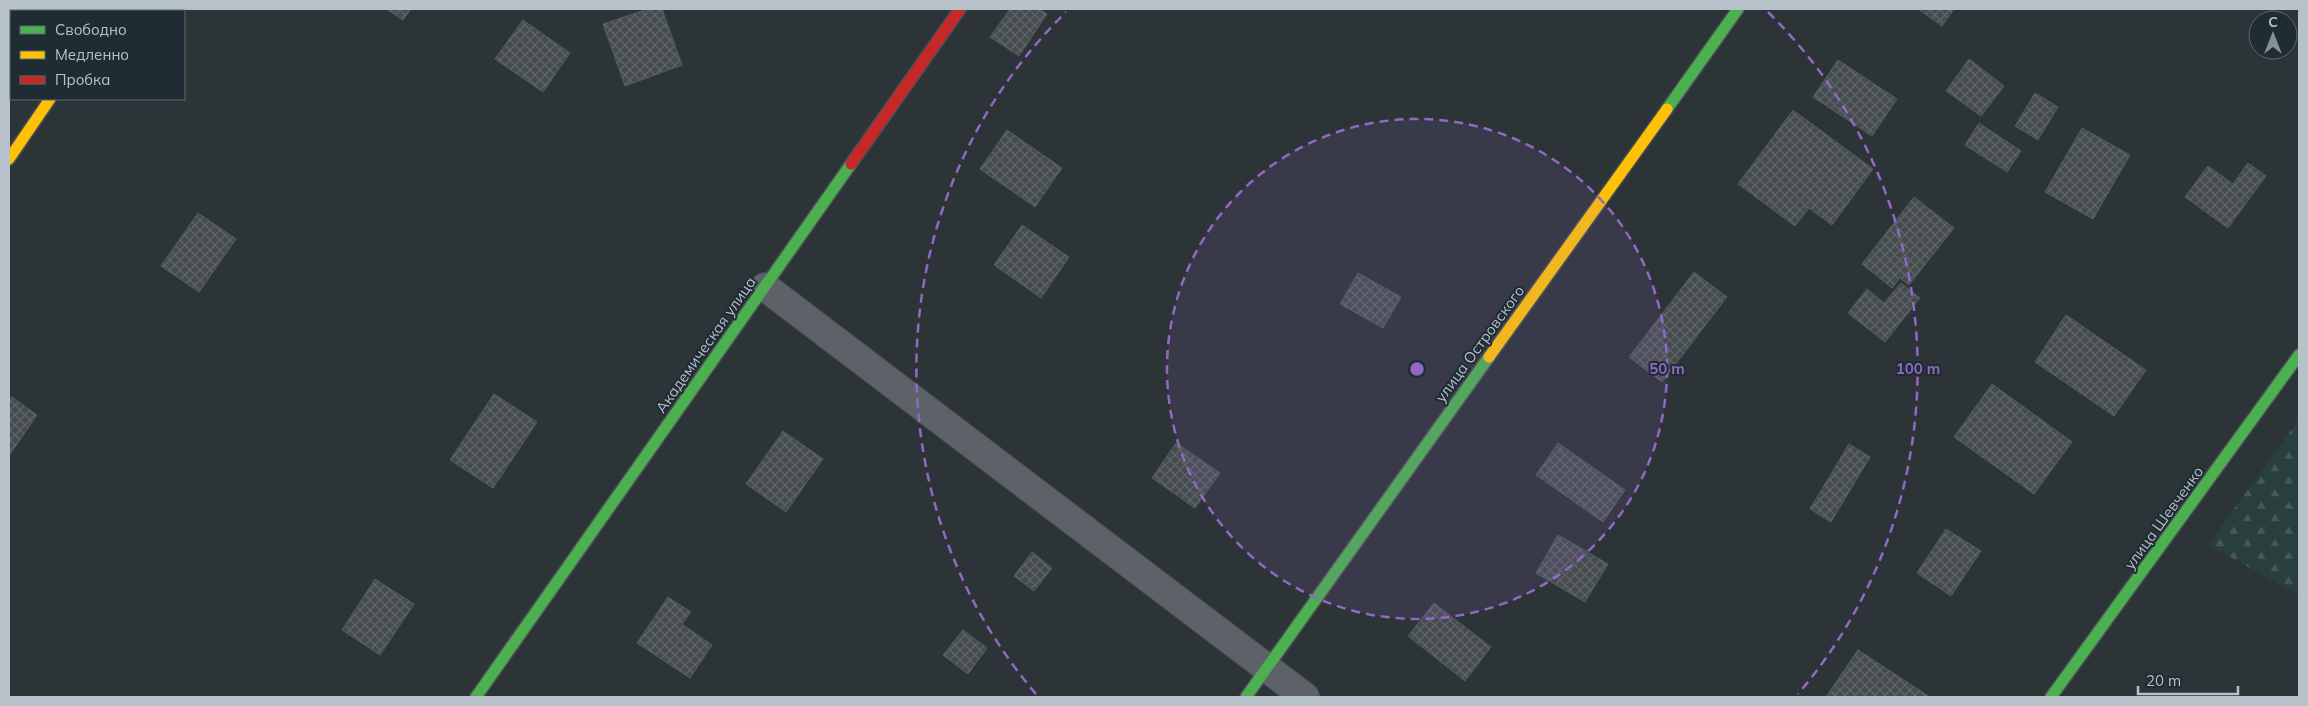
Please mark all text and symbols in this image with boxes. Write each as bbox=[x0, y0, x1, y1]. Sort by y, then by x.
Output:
legend bbox=[10, 10, 185, 100]
north arrow bbox=[2248, 10, 2298, 60]
text: С bbox=[2268, 13, 2278, 31]
text: Свободно bbox=[55, 20, 127, 39]
text: Медленно bbox=[55, 45, 129, 64]
text: Пробка bbox=[55, 70, 110, 89]
street label: Академическая улица bbox=[651, 273, 760, 417]
street label: улица Островского bbox=[1431, 282, 1528, 406]
text: 50 m bbox=[1649, 359, 1685, 378]
text: 100 m bbox=[1896, 359, 1940, 378]
centre of rings bbox=[1408, 360, 1426, 378]
street label: улица Шевченко bbox=[2120, 462, 2207, 573]
scale bar bbox=[2138, 664, 2238, 696]
text: 20 m bbox=[2146, 671, 2181, 690]

